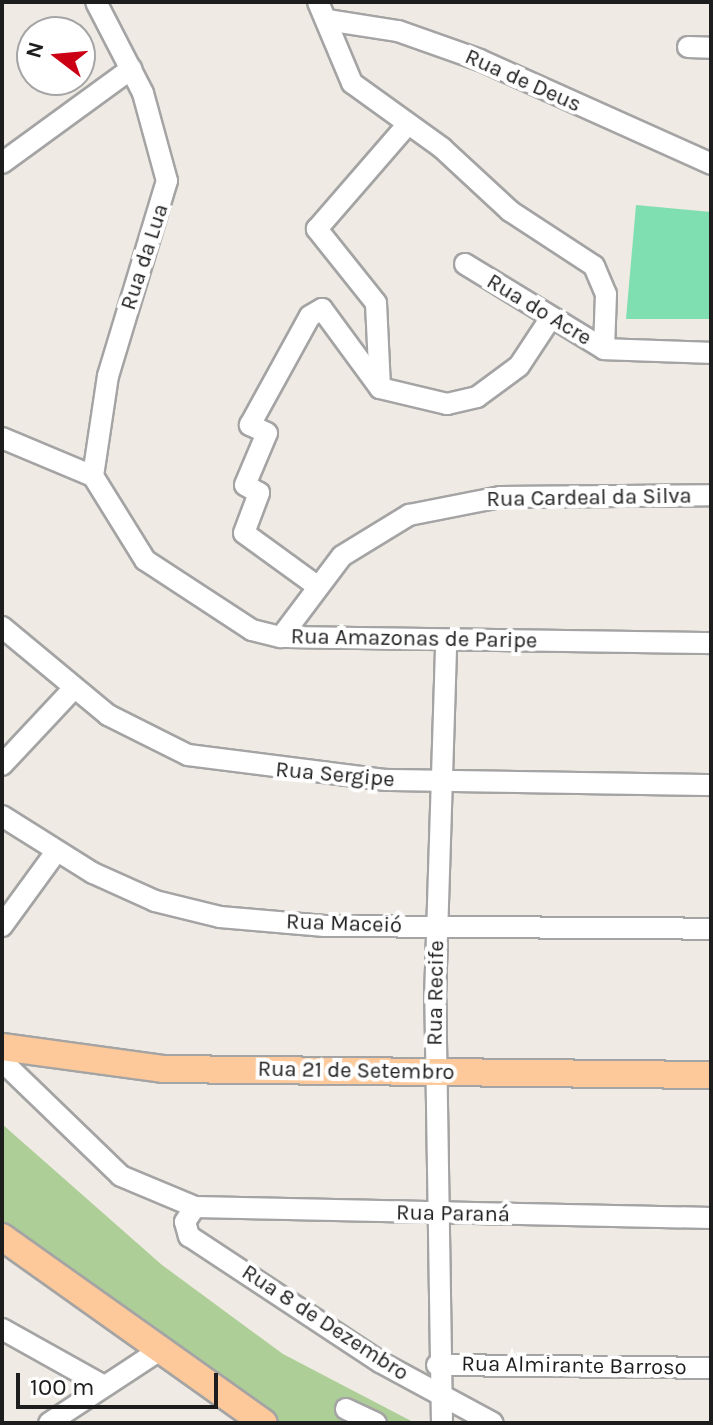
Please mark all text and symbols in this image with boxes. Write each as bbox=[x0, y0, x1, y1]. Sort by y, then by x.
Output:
north arrow bbox=[16, 16, 96, 96]
text: N bbox=[20, 39, 50, 61]
street label: Rua de Deus bbox=[461, 44, 585, 118]
street label: Rua da Lua bbox=[115, 201, 175, 313]
street label: Rua do Acre bbox=[482, 268, 596, 352]
street label: Rua Cardeal da Silva bbox=[486, 483, 692, 513]
street label: Rua Amazonas de Paripe bbox=[290, 624, 538, 654]
street label: Rua Sergipe bbox=[274, 757, 396, 793]
street label: Rua Maceió bbox=[286, 909, 402, 939]
street label: Rua Recife bbox=[422, 940, 450, 1046]
street label: Rua 21 de Setembro bbox=[257, 1056, 455, 1086]
street label: Rua Paraná bbox=[396, 1200, 510, 1228]
street label: Rua 8 de Dezembro bbox=[237, 1259, 413, 1387]
street label: Rua Almirante Barroso bbox=[461, 1351, 687, 1381]
scale bar bbox=[20, 1357, 222, 1407]
text: 100 m bbox=[30, 1373, 95, 1401]

